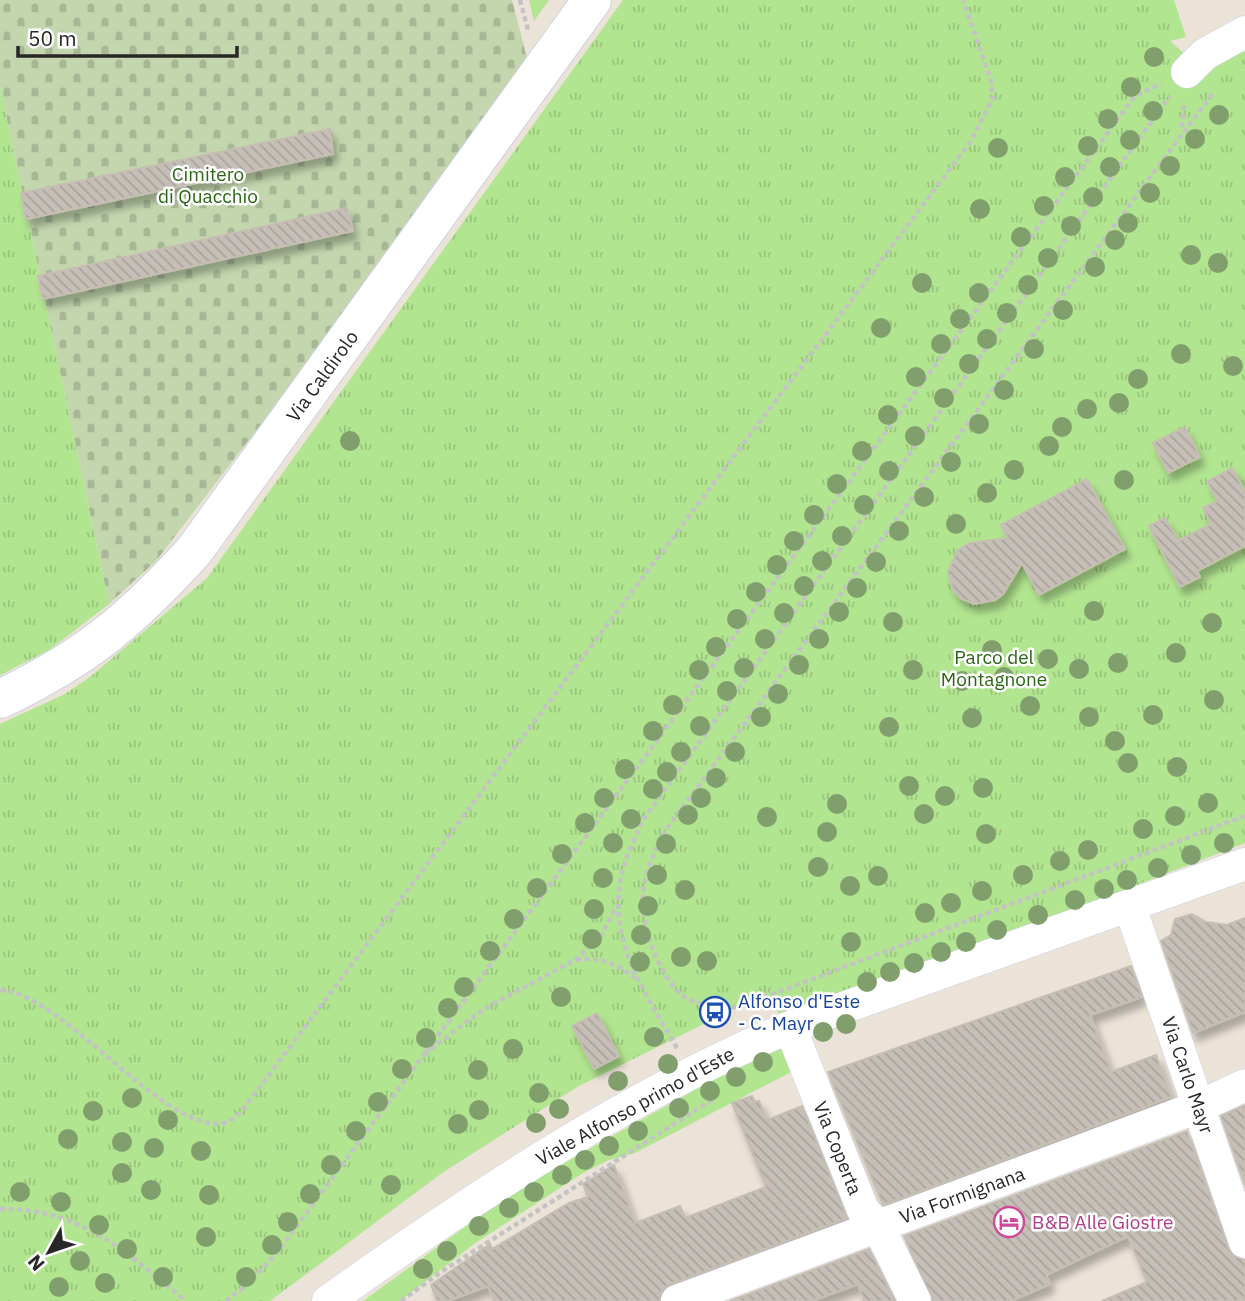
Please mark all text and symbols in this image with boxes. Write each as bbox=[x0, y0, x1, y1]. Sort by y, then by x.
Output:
scale bar bbox=[18, 14, 236, 58]
text: 50 m bbox=[28, 24, 77, 52]
park label: Cimitero di Quacchio bbox=[158, 162, 258, 208]
street label: Via Caldirolo bbox=[281, 326, 363, 426]
park label: Parco del Montagnone bbox=[941, 645, 1047, 691]
place label: Alfonso d'Este - C. Mayr bbox=[738, 989, 860, 1035]
bus stop icon: Alfonso d'Este - C. Mayr bbox=[698, 995, 732, 1029]
street label: Via Carlo Mayr bbox=[1157, 1013, 1219, 1137]
street label: Viale Alfonso primo d'Este bbox=[532, 1041, 738, 1171]
street label: Via Coperta bbox=[808, 1098, 868, 1198]
street label: Via Formignana bbox=[896, 1161, 1028, 1229]
hotel icon: B&B Alle Giostre bbox=[992, 1205, 1026, 1239]
place label: B&B Alle Giostre bbox=[1032, 1210, 1174, 1234]
north arrow bbox=[14, 1217, 84, 1287]
text: N bbox=[22, 1250, 50, 1276]

